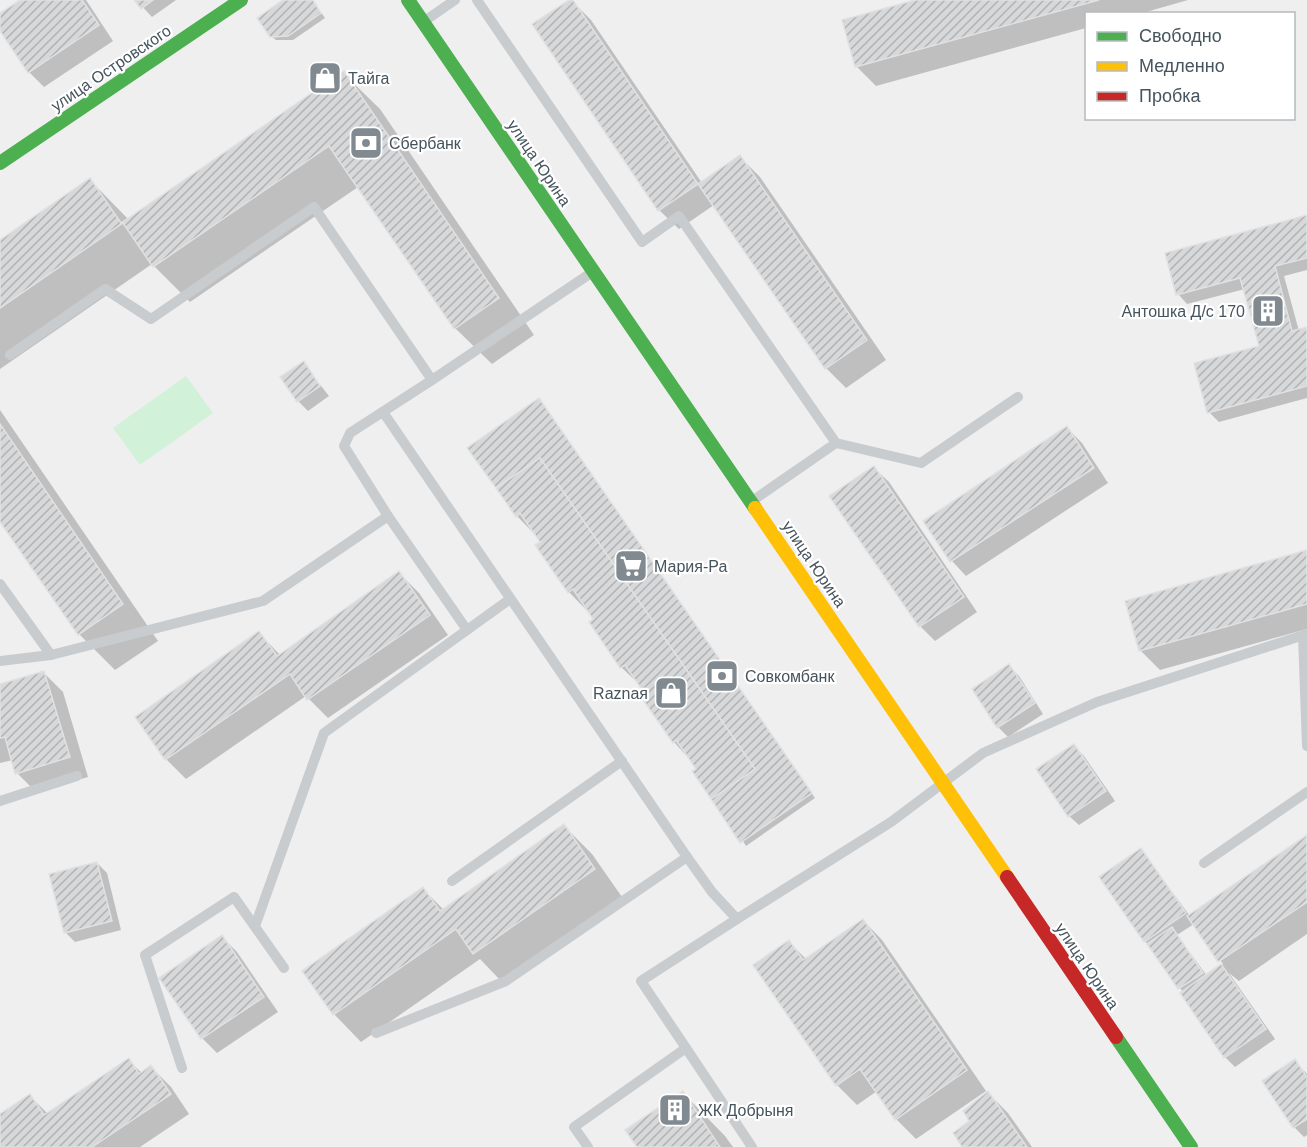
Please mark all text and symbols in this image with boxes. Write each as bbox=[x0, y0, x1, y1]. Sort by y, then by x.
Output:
legend bbox=[1085, 12, 1295, 120]
street label: улица Островского bbox=[48, 22, 174, 114]
text: Свободно bbox=[1139, 26, 1222, 46]
text: Медленно bbox=[1139, 56, 1225, 76]
shop icon: Тайга bbox=[307, 60, 343, 96]
place label: Тайга bbox=[348, 70, 389, 87]
text: Пробка bbox=[1139, 86, 1202, 106]
street label: улица Юрина bbox=[504, 117, 574, 209]
bank icon: Сбербанк bbox=[348, 125, 384, 161]
place label: Сбербанк bbox=[389, 135, 462, 152]
building icon: Антошка Д/с 170 bbox=[1250, 293, 1286, 329]
place label: Антошка Д/с 170 bbox=[1121, 303, 1245, 320]
street label: улица Юрина bbox=[779, 518, 849, 610]
supermarket icon: Мария-Ра bbox=[613, 548, 649, 584]
place label: Мария-Ра bbox=[654, 558, 727, 575]
bank icon: Совкомбанк bbox=[704, 658, 740, 694]
place label: Совкомбанк bbox=[745, 668, 835, 685]
shop icon: Raznaя bbox=[653, 675, 689, 711]
place label: Raznaя bbox=[593, 685, 648, 702]
street label: улица Юрина bbox=[1052, 920, 1122, 1012]
building icon: ЖК Добрыня bbox=[657, 1092, 693, 1128]
place label: ЖК Добрыня bbox=[698, 1102, 794, 1119]

